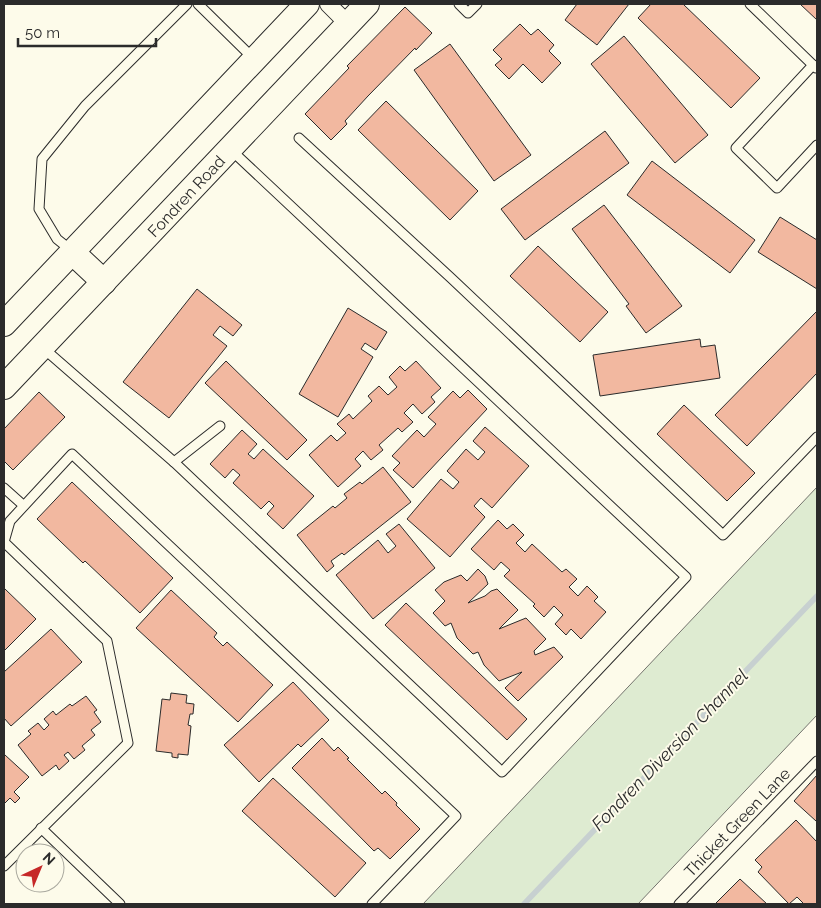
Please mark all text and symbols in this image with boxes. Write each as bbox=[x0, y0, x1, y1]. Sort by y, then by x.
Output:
scale bar bbox=[18, 15, 155, 47]
text: 50 m bbox=[25, 24, 60, 42]
street label: Fondren Road bbox=[144, 152, 229, 241]
water label: Fondren Diversion Channel bbox=[587, 665, 752, 835]
street label: Thicket Green Lane bbox=[681, 764, 794, 881]
north arrow bbox=[15, 843, 65, 893]
text: N bbox=[40, 849, 58, 868]

